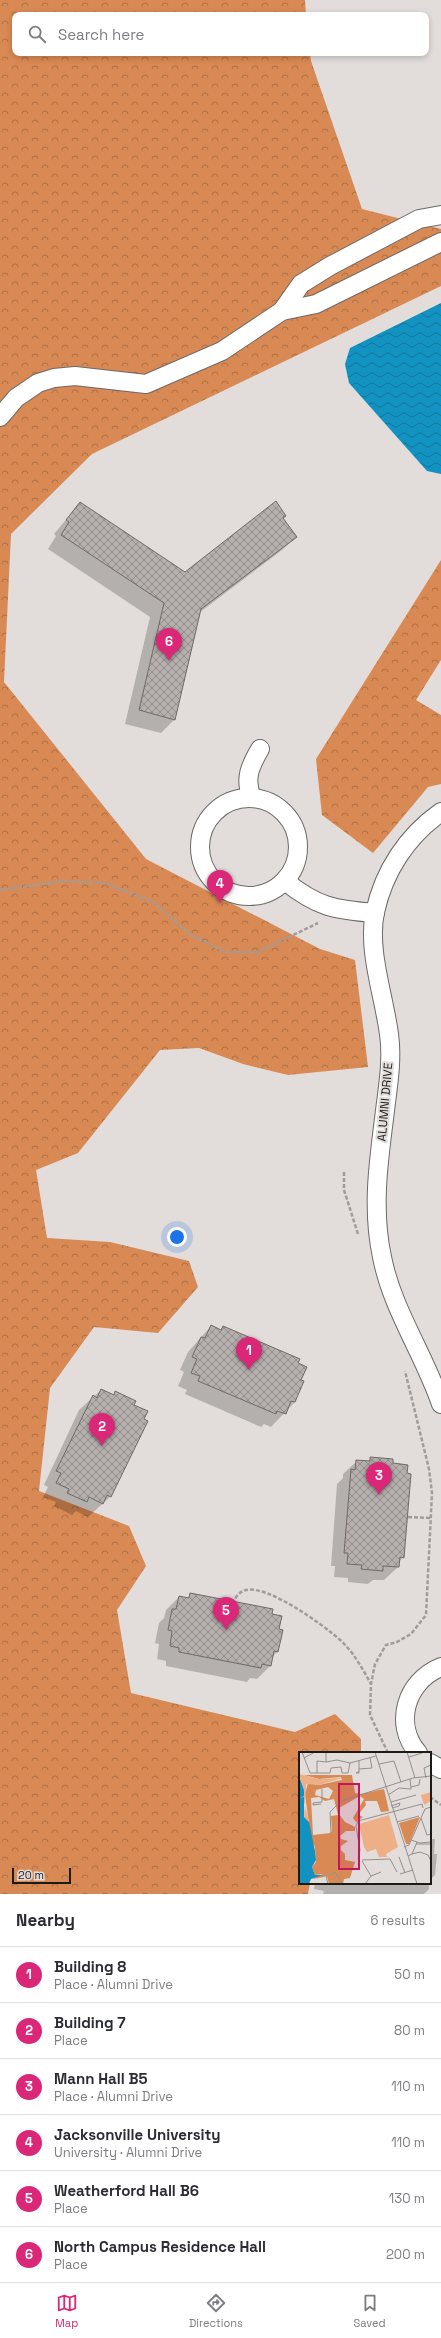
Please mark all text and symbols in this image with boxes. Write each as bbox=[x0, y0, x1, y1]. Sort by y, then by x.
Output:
search box bbox=[12, 12, 429, 56]
icon: search bbox=[26, 23, 48, 45]
text: Search here bbox=[58, 25, 144, 44]
pin: 6 bbox=[156, 628, 182, 661]
pin: 4 bbox=[207, 870, 233, 903]
street label: ALUMNI DRIVE bbox=[374, 1062, 396, 1142]
your location bbox=[167, 1227, 187, 1247]
pin: 1 bbox=[236, 1337, 262, 1370]
pin: 2 bbox=[89, 1413, 115, 1446]
pin: 3 bbox=[366, 1462, 392, 1495]
pin: 5 bbox=[213, 1597, 239, 1630]
inset map bbox=[299, 1752, 431, 1884]
scale bar bbox=[12, 1866, 71, 1885]
text: 20 m bbox=[18, 1868, 44, 1882]
text: Nearby bbox=[16, 1909, 75, 1931]
text: 6 results bbox=[371, 1912, 425, 1929]
text: Building 8 bbox=[54, 1957, 126, 1976]
text: 1 bbox=[26, 1966, 32, 1983]
text: 50 m bbox=[394, 1966, 425, 1983]
text: Place · Alumni Drive bbox=[54, 1976, 173, 1993]
text: Building 7 bbox=[54, 2013, 126, 2032]
text: 2 bbox=[25, 2022, 33, 2039]
text: 80 m bbox=[394, 2022, 425, 2039]
text: Place bbox=[54, 2032, 88, 2049]
text: Mann Hall B5 bbox=[54, 2069, 147, 2088]
text: 3 bbox=[25, 2078, 33, 2095]
text: 110 m bbox=[391, 2078, 425, 2095]
text: Place · Alumni Drive bbox=[54, 2088, 173, 2105]
text: Jacksonville University bbox=[54, 2125, 221, 2144]
text: 4 bbox=[25, 2134, 33, 2151]
text: 110 m bbox=[391, 2134, 425, 2151]
text: University · Alumni Drive bbox=[54, 2144, 202, 2161]
text: Weatherford Hall B6 bbox=[54, 2181, 199, 2200]
text: 5 bbox=[25, 2190, 33, 2207]
text: 130 m bbox=[389, 2190, 425, 2207]
text: Place bbox=[54, 2200, 88, 2217]
text: North Campus Residence Hall bbox=[54, 2237, 266, 2256]
text: 6 bbox=[25, 2246, 33, 2263]
text: 200 m bbox=[386, 2246, 425, 2263]
text: Place bbox=[54, 2256, 88, 2273]
tab: Map bbox=[55, 2292, 78, 2330]
tab: Directions bbox=[189, 2292, 243, 2330]
tab: Saved bbox=[354, 2292, 386, 2330]

